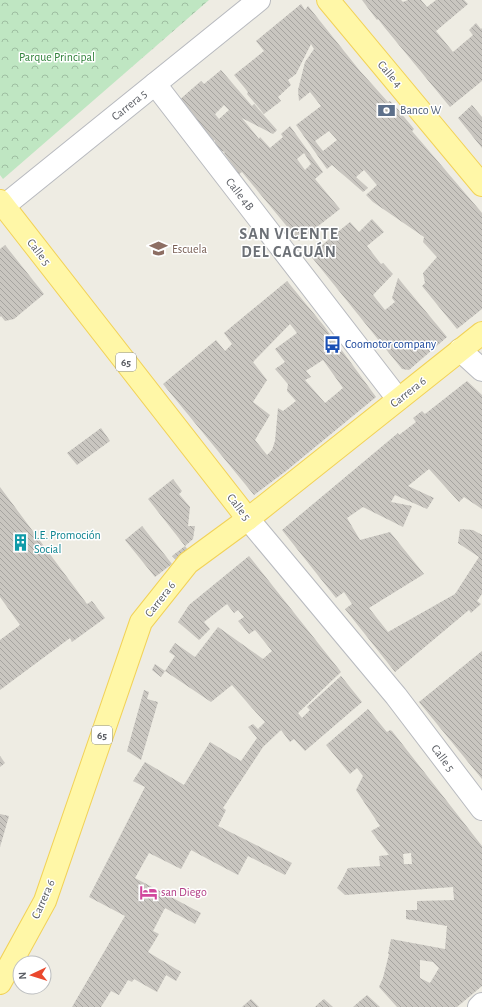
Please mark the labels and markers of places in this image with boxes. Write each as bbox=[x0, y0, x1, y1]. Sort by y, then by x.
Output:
bank icon: Banco W bbox=[377, 100, 397, 120]
place label: Banco W bbox=[400, 104, 442, 116]
school or university icon: Escuela bbox=[149, 239, 169, 259]
place label: Escuela bbox=[172, 243, 207, 255]
bus stop icon: Coomotor company bbox=[322, 334, 342, 354]
place label: Coomotor company bbox=[345, 338, 436, 351]
place label: I.E. Promoción Social bbox=[34, 529, 101, 555]
building icon: I.E. Promoción Social bbox=[11, 532, 31, 552]
hotel icon: san Diego bbox=[138, 882, 158, 902]
place label: san Diego bbox=[161, 886, 207, 898]

